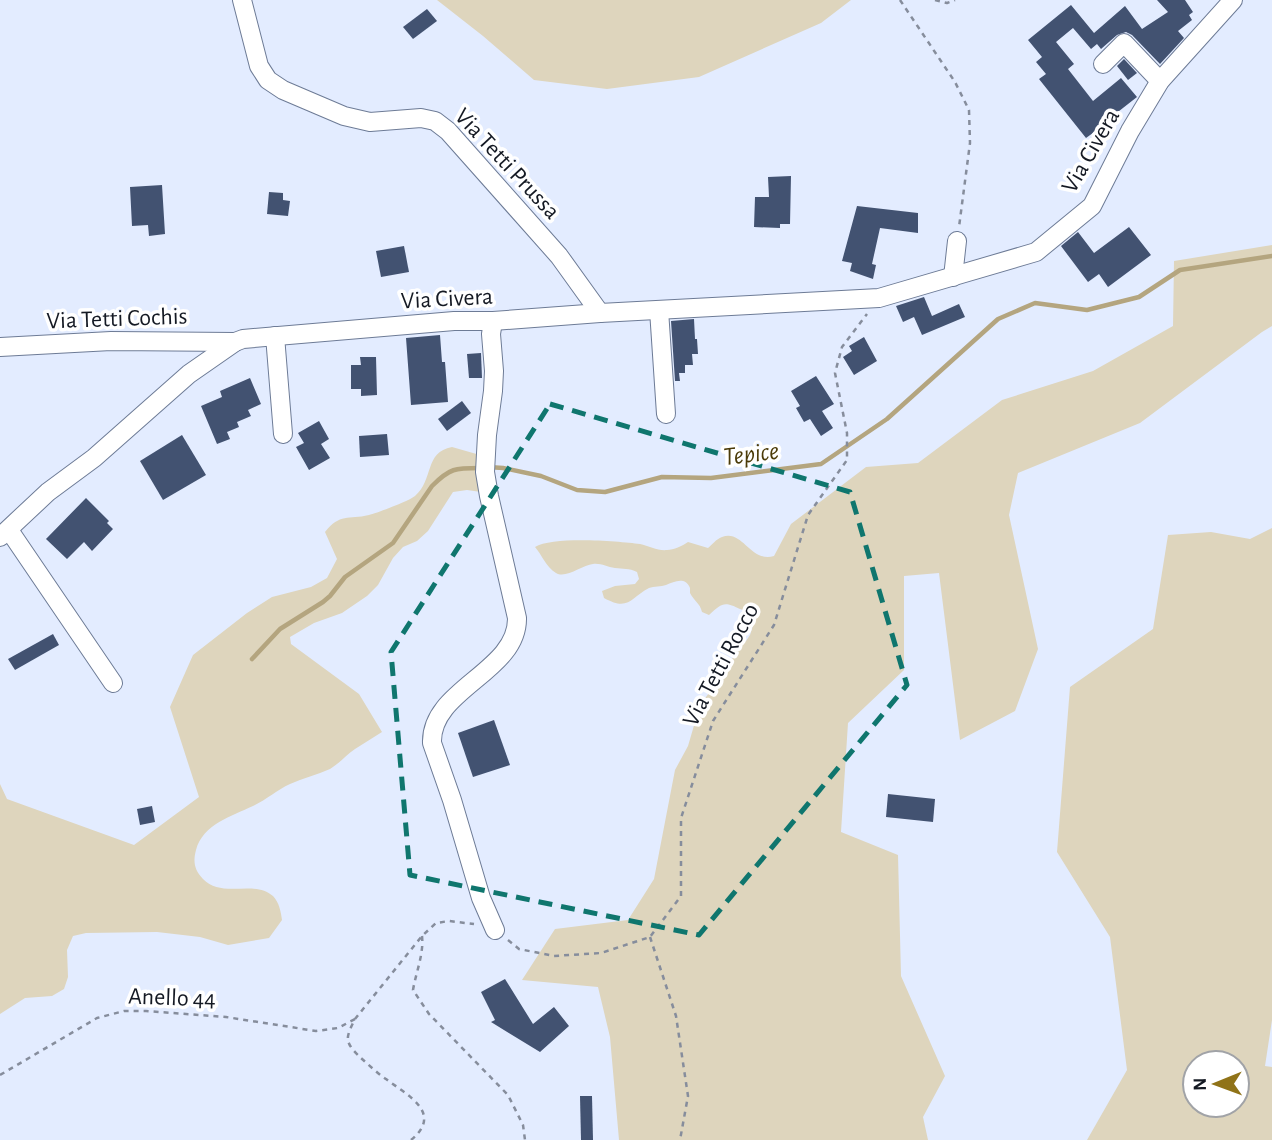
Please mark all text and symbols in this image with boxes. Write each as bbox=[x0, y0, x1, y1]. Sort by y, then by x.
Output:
street label: Via Tetti Prussa bbox=[450, 104, 564, 224]
street label: Via Civera bbox=[1058, 105, 1124, 197]
street label: Via Civera bbox=[400, 285, 494, 313]
street label: Via Tetti Cochis bbox=[46, 305, 188, 333]
water label: Tepice bbox=[722, 438, 780, 470]
street label: Via Tetti Rocco bbox=[679, 600, 763, 730]
street label: Anello 44 bbox=[128, 984, 216, 1012]
north arrow bbox=[1181, 1049, 1251, 1119]
text: N bbox=[1191, 1077, 1210, 1091]

